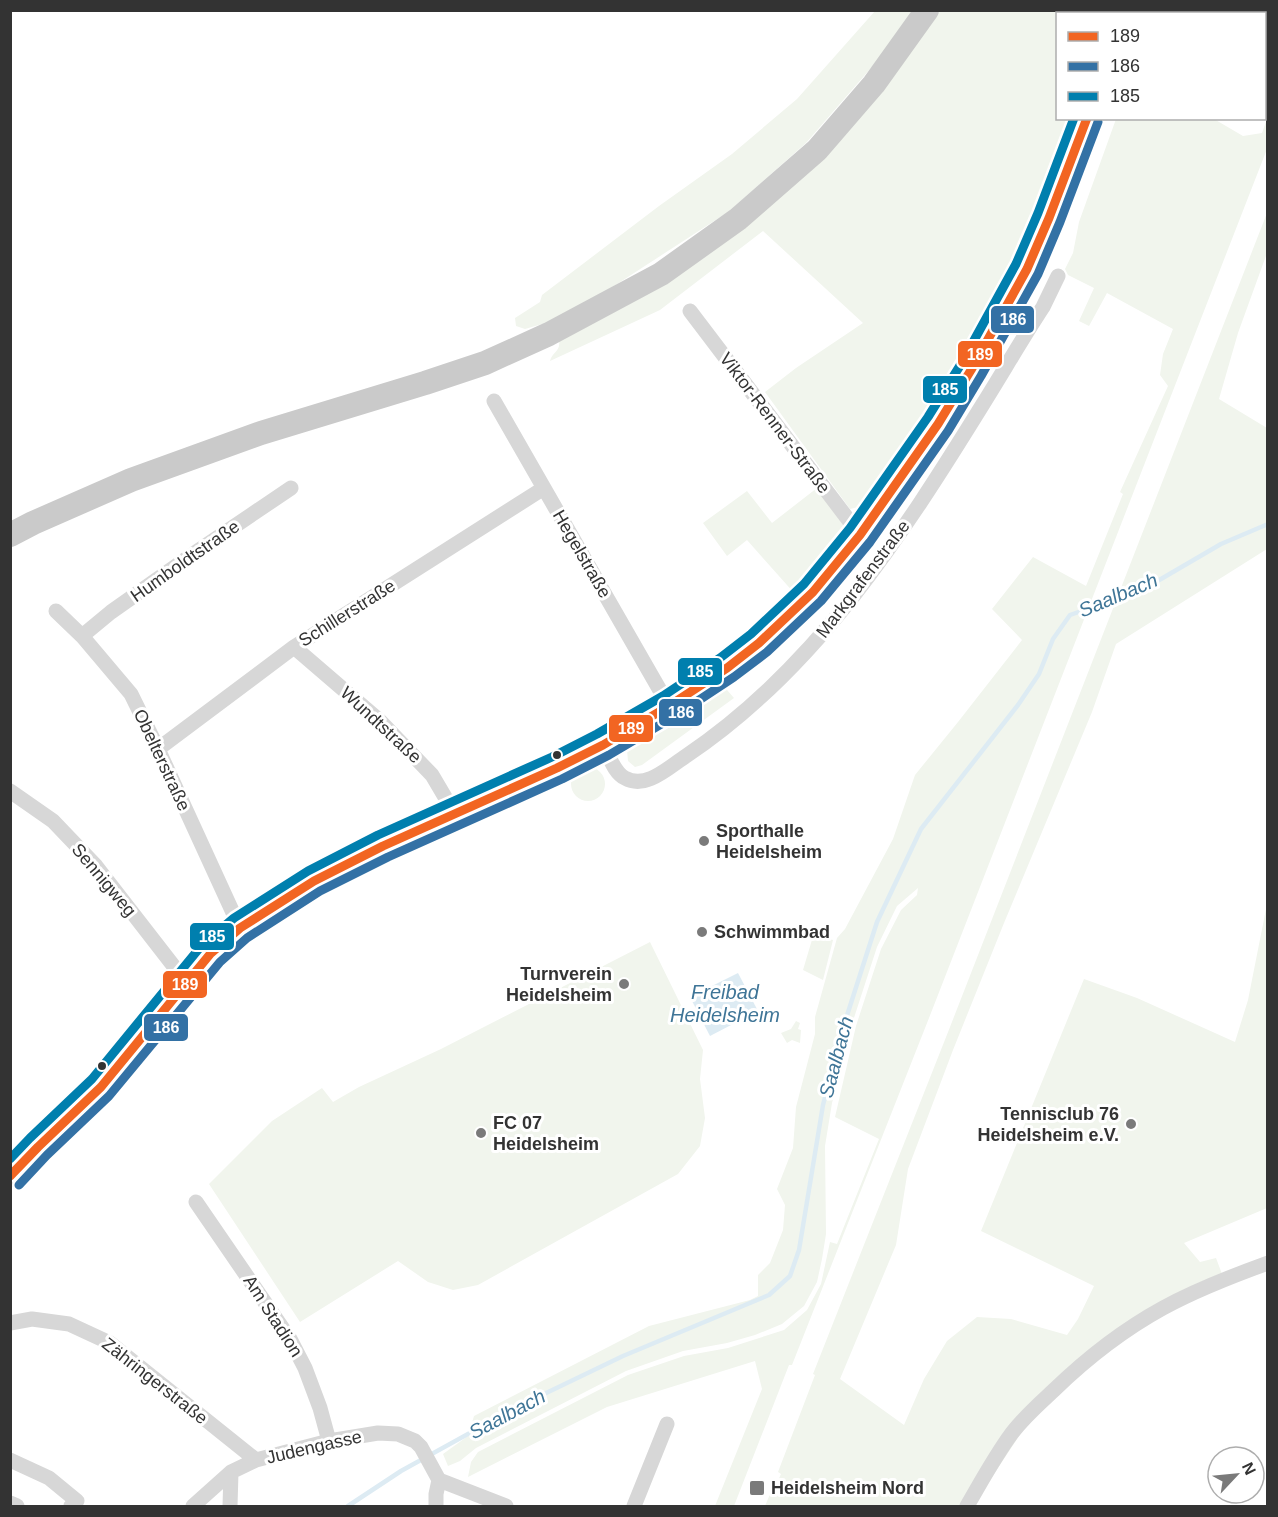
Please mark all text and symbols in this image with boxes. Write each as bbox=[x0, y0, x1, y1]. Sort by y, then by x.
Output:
legend bbox=[1056, 12, 1266, 120]
text: 189 bbox=[1110, 26, 1140, 46]
text: 186 bbox=[1110, 56, 1140, 76]
text: 185 bbox=[1110, 86, 1140, 106]
line badge: 186 bbox=[990, 305, 1035, 334]
text: 186 bbox=[1000, 311, 1026, 328]
line badge: 189 bbox=[957, 340, 1003, 368]
text: 189 bbox=[967, 346, 993, 363]
street label: Viktor-Renner-Straße bbox=[716, 349, 834, 497]
line badge: 185 bbox=[922, 375, 968, 404]
text: 185 bbox=[932, 381, 958, 398]
street label: Hegelstraße bbox=[549, 507, 615, 601]
street label: Humboldtstraße bbox=[127, 516, 243, 606]
street label: Markgrafenstraße bbox=[812, 516, 914, 642]
water label: Saalbach bbox=[1075, 569, 1161, 621]
street label: Schillerstraße bbox=[295, 575, 399, 651]
line badge: 185 bbox=[677, 657, 723, 686]
text: 185 bbox=[687, 663, 713, 680]
street label: Wundtstraße bbox=[337, 683, 425, 767]
line badge: 186 bbox=[658, 698, 703, 727]
text: 186 bbox=[668, 704, 694, 721]
street label: Obelterstraße bbox=[130, 706, 194, 814]
line badge: 189 bbox=[608, 714, 654, 743]
text: 189 bbox=[618, 720, 644, 737]
unlabelled marker bbox=[551, 749, 563, 761]
place label: Sporthalle Heidelsheim bbox=[716, 821, 822, 862]
marker: Sporthalle Heidelsheim bbox=[697, 834, 711, 848]
street label: Sennigweg bbox=[68, 839, 140, 921]
line badge: 185 bbox=[189, 922, 235, 951]
place label: Schwimmbad bbox=[714, 922, 830, 942]
marker: Schwimmbad bbox=[695, 925, 709, 939]
text: 185 bbox=[199, 928, 225, 945]
place label: Turnverein Heidelsheim bbox=[506, 964, 612, 1005]
line badge: 189 bbox=[162, 970, 208, 999]
text: 189 bbox=[172, 976, 198, 993]
marker: Turnverein Heidelsheim bbox=[617, 977, 631, 991]
water label: Freibad Heidelsheim bbox=[670, 981, 780, 1026]
line badge: 186 bbox=[143, 1013, 189, 1042]
water label: Saalbach bbox=[815, 1014, 857, 1100]
text: 186 bbox=[153, 1019, 179, 1036]
unlabelled marker bbox=[96, 1060, 108, 1072]
place label: Tennisclub 76 Heidelsheim e.V. bbox=[978, 1104, 1119, 1145]
place label: FC 07 Heidelsheim bbox=[493, 1113, 599, 1154]
marker: Tennisclub 76 Heidelsheim e.V. bbox=[1124, 1117, 1138, 1131]
marker: FC 07 Heidelsheim bbox=[474, 1126, 488, 1140]
street label: Am Stadion bbox=[239, 1272, 307, 1360]
street label: Zähringerstraße bbox=[98, 1334, 212, 1428]
water label: Saalbach bbox=[465, 1385, 549, 1443]
street label: Judengasse bbox=[264, 1426, 364, 1468]
north arrow bbox=[1206, 1445, 1266, 1505]
text: N bbox=[1239, 1460, 1259, 1478]
place label: Heidelsheim Nord bbox=[771, 1478, 924, 1498]
marker: Heidelsheim Nord bbox=[748, 1479, 766, 1497]

